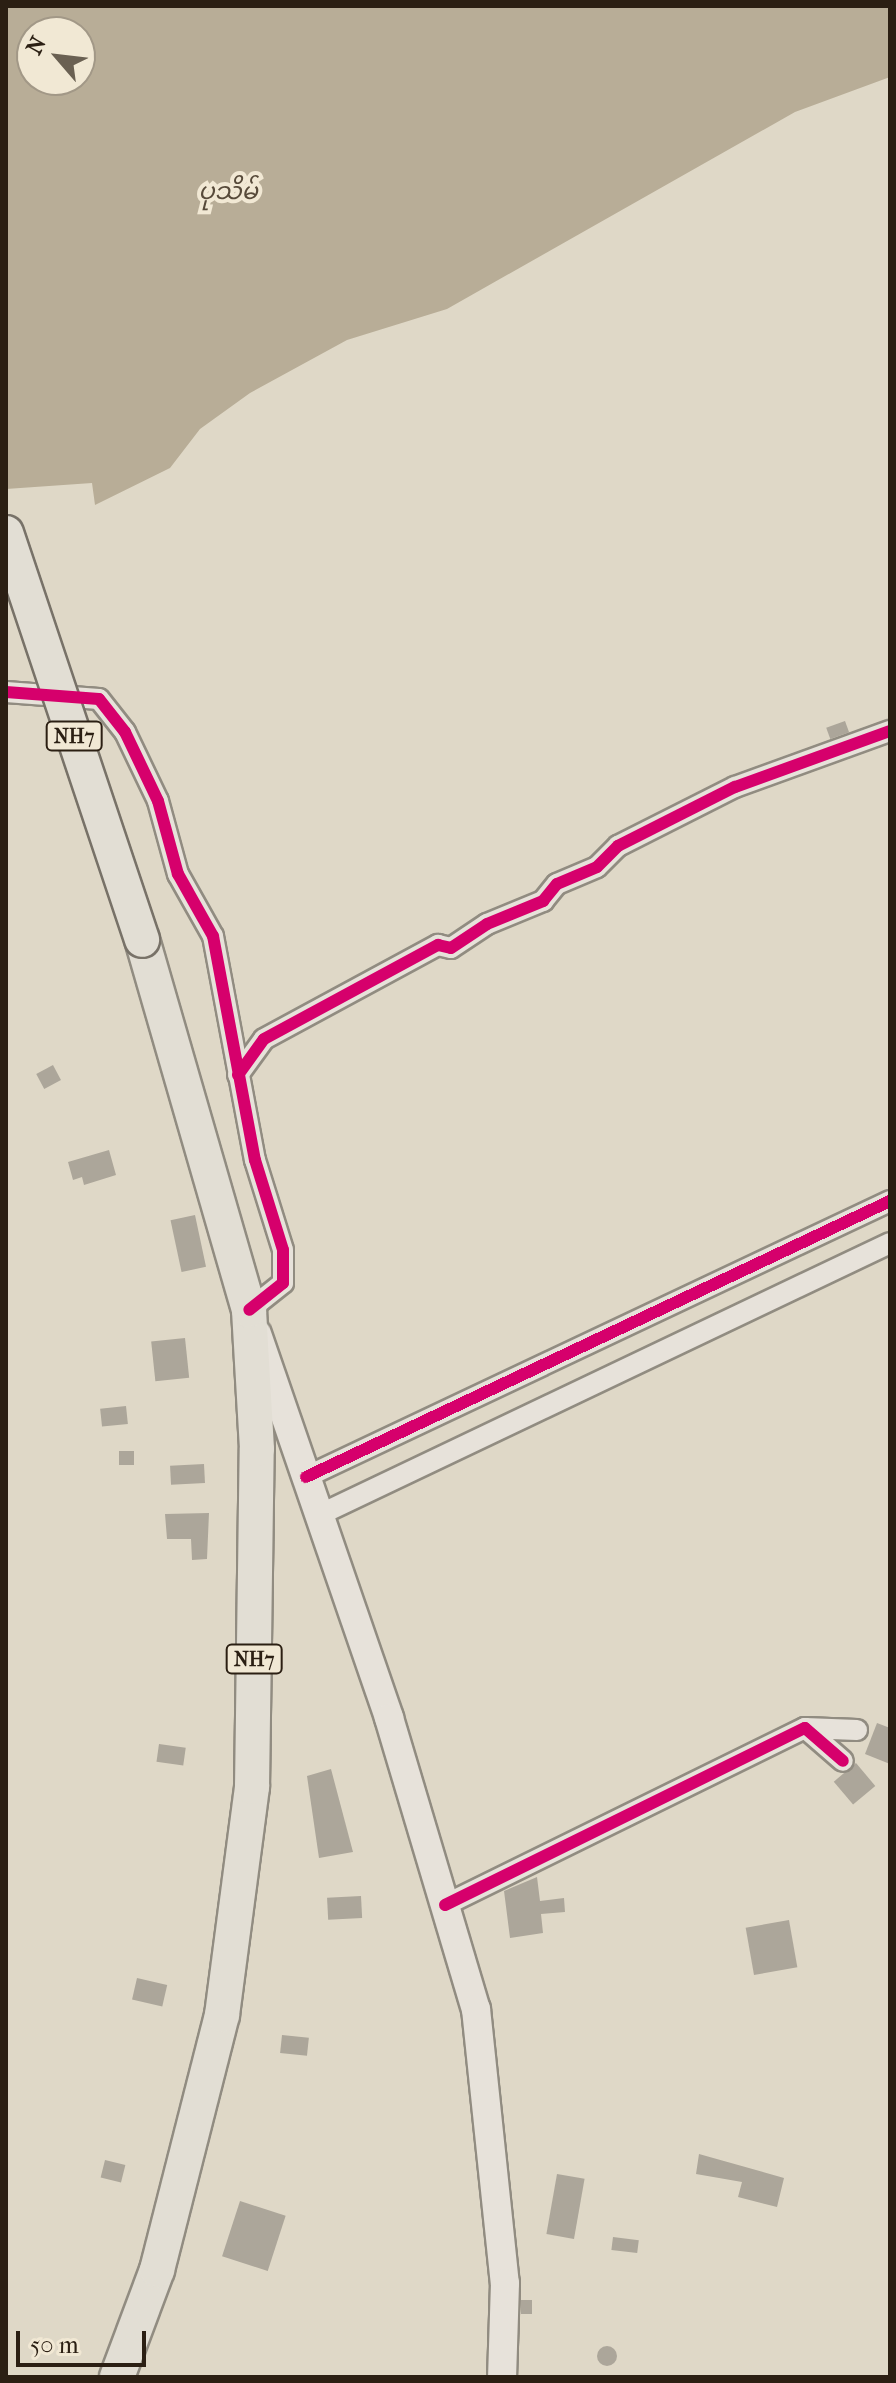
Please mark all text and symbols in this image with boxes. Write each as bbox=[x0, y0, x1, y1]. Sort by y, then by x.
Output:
north arrow bbox=[16, 16, 96, 96]
text: N bbox=[21, 32, 52, 59]
water label: ပုသိမ် bbox=[198, 178, 258, 206]
road number: NH7 bbox=[44, 720, 104, 752]
road number: NH7 bbox=[224, 1643, 284, 1675]
scale bar bbox=[20, 2315, 150, 2365]
text: 50 m bbox=[30, 2331, 79, 2359]

